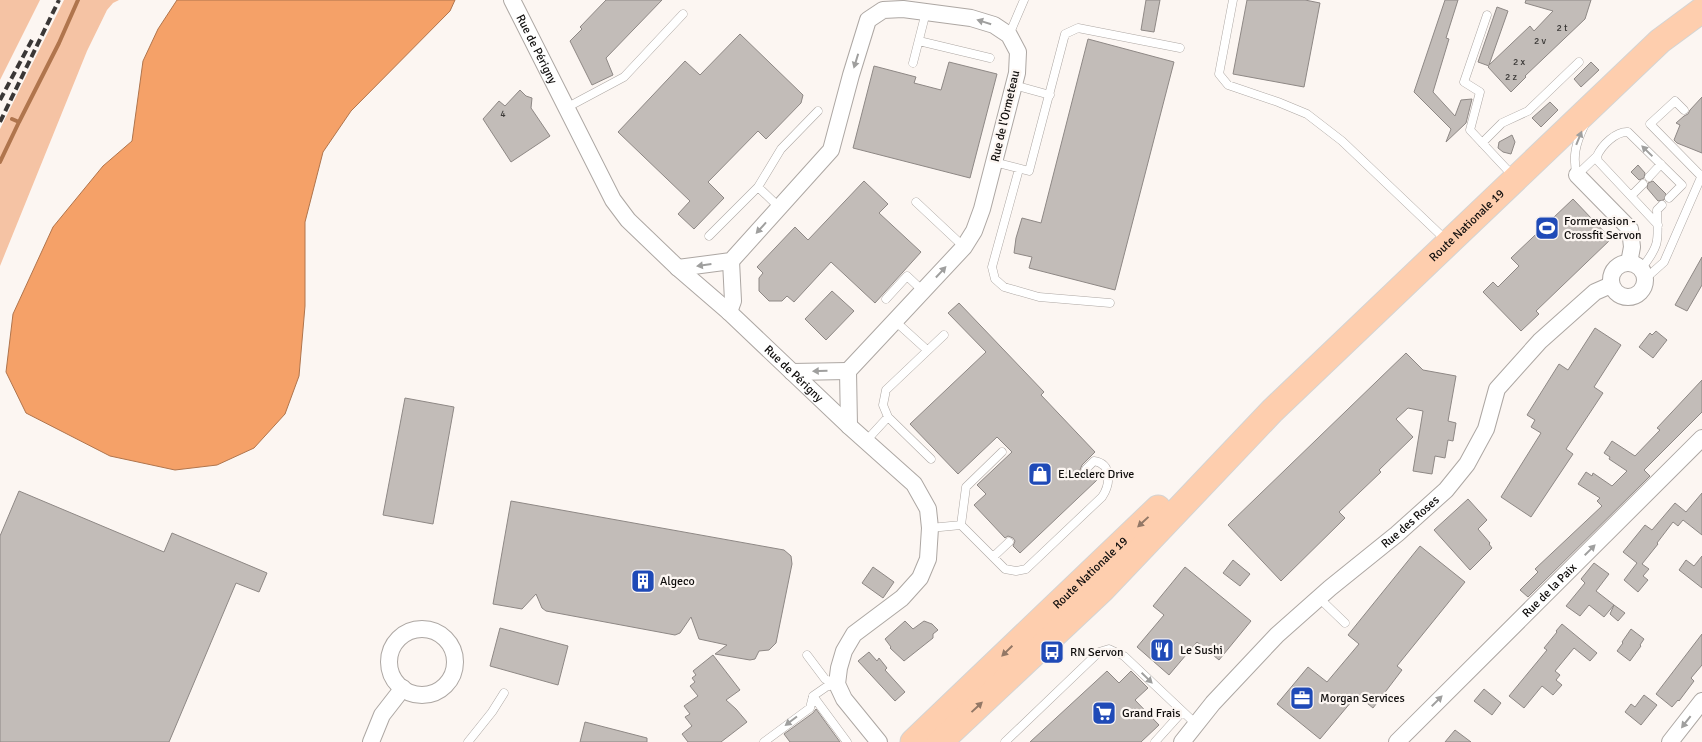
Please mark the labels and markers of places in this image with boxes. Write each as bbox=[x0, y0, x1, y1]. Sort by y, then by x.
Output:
place label: Formevasion - Crossfit Servon bbox=[1564, 214, 1641, 243]
sports icon: Formevasion - Crossfit Servon bbox=[1534, 215, 1560, 241]
shop icon: E.Leclerc Drive bbox=[1027, 461, 1053, 487]
place label: E.Leclerc Drive bbox=[1058, 467, 1134, 482]
building icon: Algeco bbox=[630, 568, 656, 594]
place label: Algeco bbox=[660, 574, 695, 589]
restaurant icon: Le Sushi bbox=[1149, 637, 1175, 663]
bus stop icon: RN Servon bbox=[1039, 639, 1065, 665]
place label: Le Sushi bbox=[1180, 643, 1223, 658]
place label: RN Servon bbox=[1070, 645, 1124, 660]
office icon: Morgan Services bbox=[1289, 685, 1315, 711]
place label: Morgan Services bbox=[1320, 691, 1405, 706]
supermarket icon: Grand Frais bbox=[1091, 700, 1117, 726]
place label: Grand Frais bbox=[1122, 706, 1181, 721]

